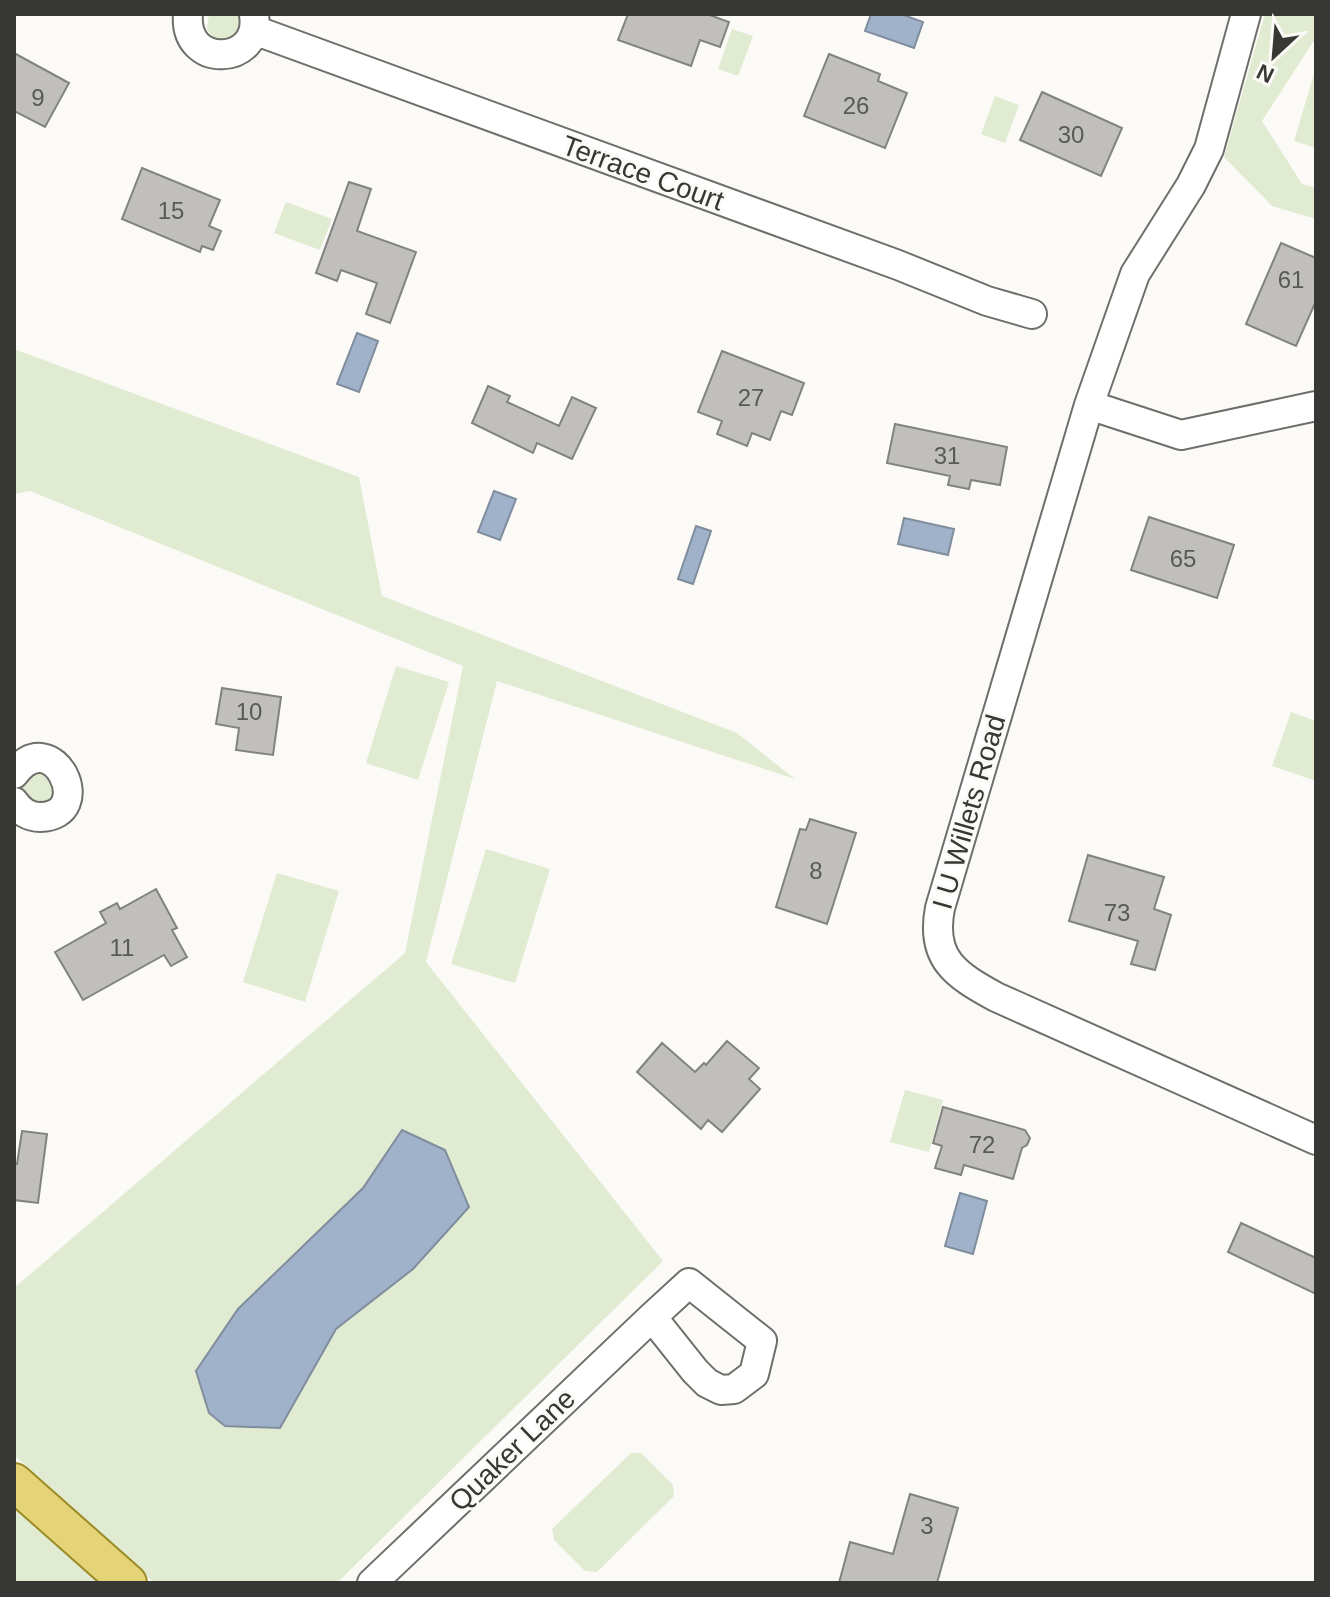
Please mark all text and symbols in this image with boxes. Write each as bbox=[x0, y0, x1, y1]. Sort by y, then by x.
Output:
north arrow bbox=[1234, 16, 1314, 96]
text: N bbox=[1253, 59, 1278, 88]
house number: 9 bbox=[31, 84, 45, 111]
house number: 26 bbox=[843, 92, 869, 119]
house number: 30 bbox=[1058, 121, 1084, 148]
street label: Terrace Court bbox=[558, 129, 728, 217]
house number: 15 bbox=[158, 197, 184, 224]
house number: 61 bbox=[1278, 266, 1304, 293]
house number: 27 bbox=[738, 384, 764, 411]
house number: 31 bbox=[934, 442, 960, 469]
house number: 65 bbox=[1170, 545, 1196, 572]
house number: 10 bbox=[236, 698, 262, 725]
street label: I U Willets Road bbox=[926, 711, 1012, 913]
house number: 8 bbox=[809, 857, 823, 884]
house number: 73 bbox=[1104, 899, 1130, 926]
house number: 11 bbox=[110, 934, 134, 961]
house number: 72 bbox=[969, 1131, 995, 1158]
street label: Quaker Lane bbox=[443, 1383, 581, 1517]
house number: 3 bbox=[920, 1512, 934, 1539]

